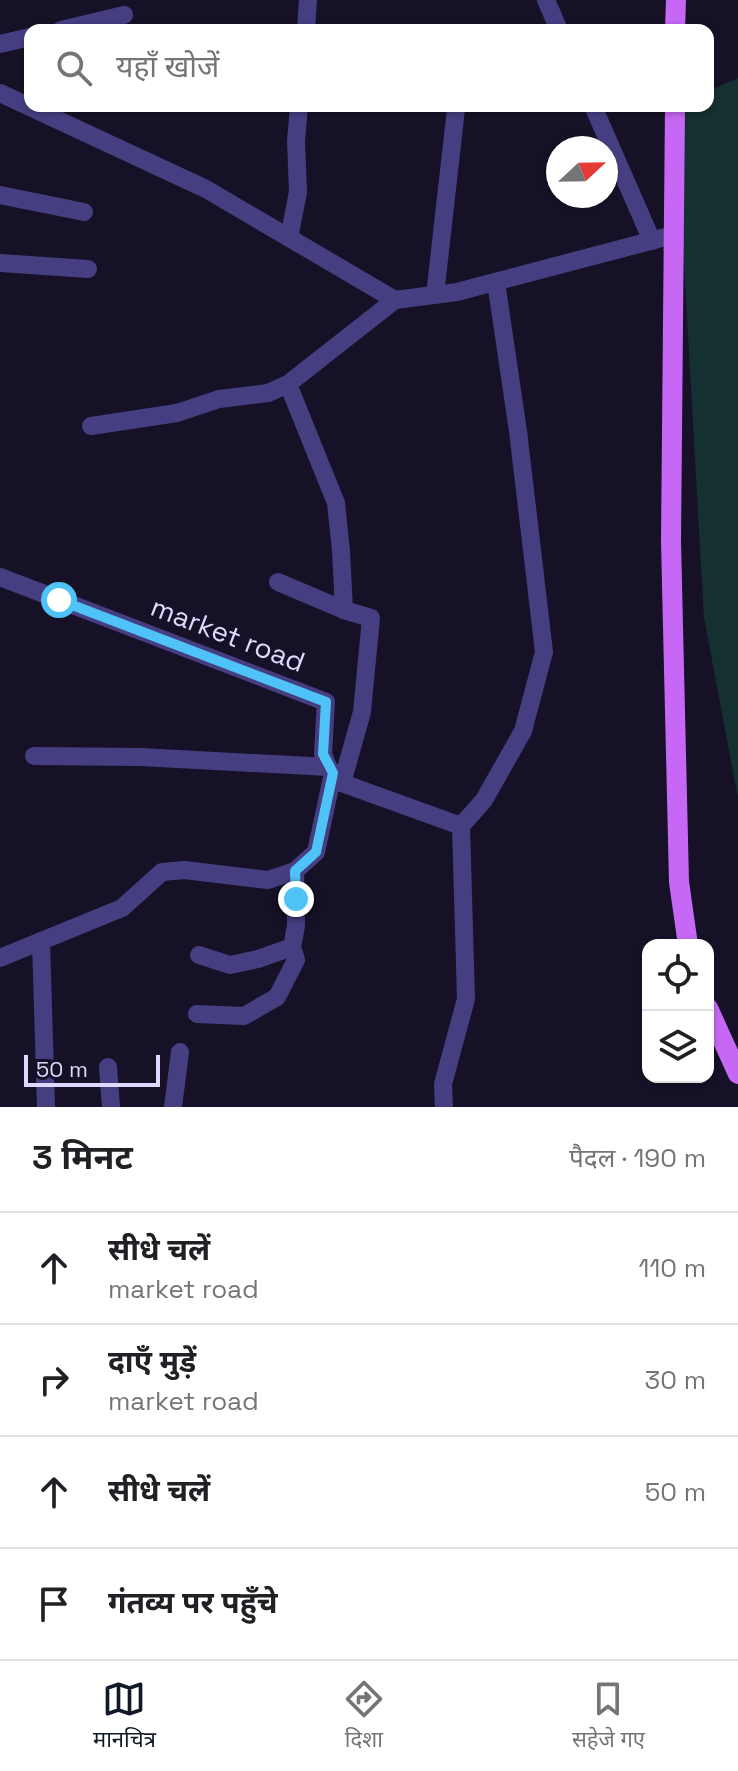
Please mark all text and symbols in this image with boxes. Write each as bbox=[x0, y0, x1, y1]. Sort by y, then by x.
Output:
search box bbox=[24, 24, 714, 112]
icon: search bbox=[52, 46, 96, 90]
text: यहाँ खोजें bbox=[116, 47, 219, 86]
north arrow bbox=[546, 136, 618, 208]
route start bbox=[41, 582, 77, 618]
street label: market road bbox=[146, 588, 310, 680]
route end bbox=[278, 881, 314, 917]
map controls bbox=[642, 939, 714, 1083]
button: locate bbox=[642, 939, 714, 1011]
button: layers bbox=[642, 1011, 714, 1083]
scale bar bbox=[24, 1051, 160, 1087]
text: 50 m bbox=[36, 1055, 88, 1083]
text: 3 मिनट bbox=[32, 1136, 133, 1179]
text: पैदल · 190 m bbox=[569, 1141, 706, 1175]
text: सीधे चलें bbox=[108, 1230, 210, 1269]
icon: ahead bbox=[32, 1246, 76, 1290]
text: 110 m bbox=[639, 1251, 706, 1285]
text: market road bbox=[108, 1272, 259, 1306]
text: दाएँ मुड़ें bbox=[108, 1342, 196, 1381]
icon: right bbox=[32, 1358, 76, 1402]
text: 30 m bbox=[645, 1363, 706, 1397]
text: market road bbox=[108, 1384, 259, 1418]
icon: ahead bbox=[32, 1470, 76, 1514]
text: सीधे चलें bbox=[108, 1471, 210, 1510]
text: 50 m bbox=[645, 1475, 706, 1509]
icon: arrive bbox=[32, 1582, 76, 1626]
text: गंतव्य पर पहुँचे bbox=[108, 1583, 277, 1622]
tab: मानचित्र bbox=[93, 1677, 156, 1756]
tab: दिशा bbox=[342, 1677, 386, 1756]
tab: सहेजे गए bbox=[572, 1677, 645, 1756]

